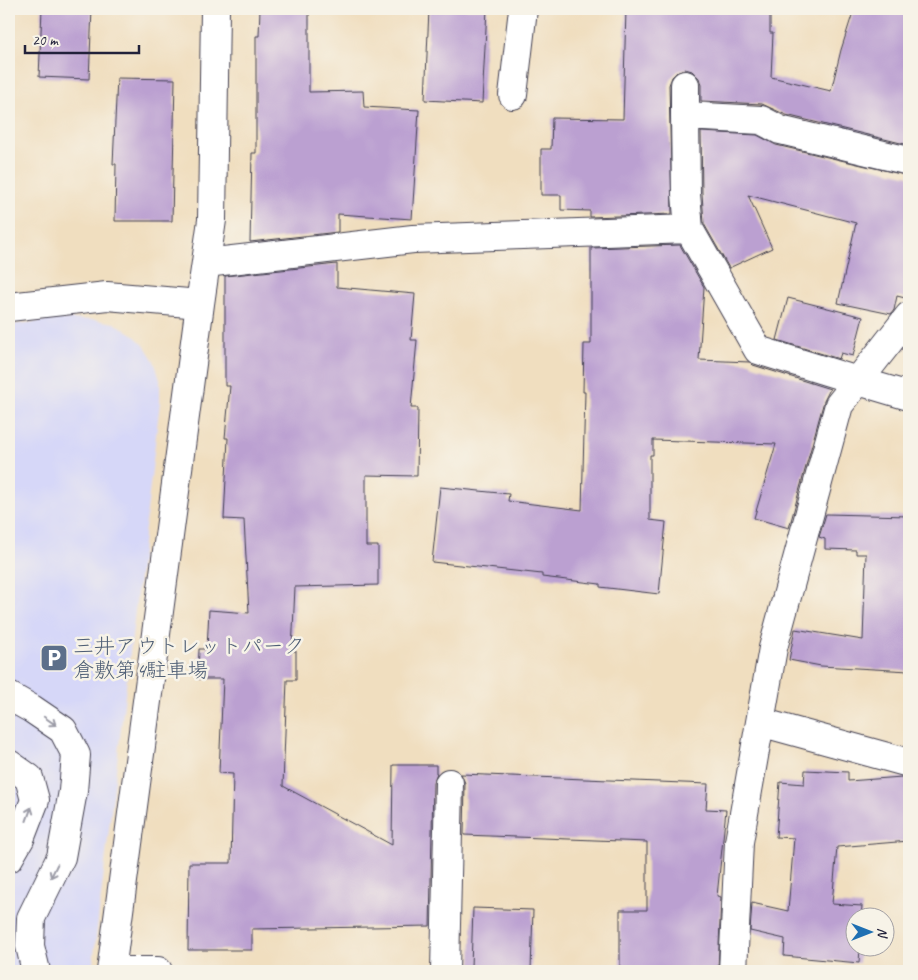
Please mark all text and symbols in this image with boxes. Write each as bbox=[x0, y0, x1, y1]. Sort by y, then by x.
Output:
scale bar bbox=[25, 22, 139, 54]
text: 20 m bbox=[32, 31, 59, 50]
place label: 三井アウトレットパーク 倉敷第4駐車場 bbox=[73, 633, 305, 683]
parking icon: 三井アウトレットパーク 倉敷第4駐車場 bbox=[39, 643, 69, 673]
one-way arrow bbox=[43, 716, 57, 726]
one-way arrow bbox=[25, 807, 34, 822]
one-way arrow bbox=[49, 863, 58, 878]
north arrow bbox=[846, 908, 896, 958]
text: N bbox=[874, 928, 891, 939]

